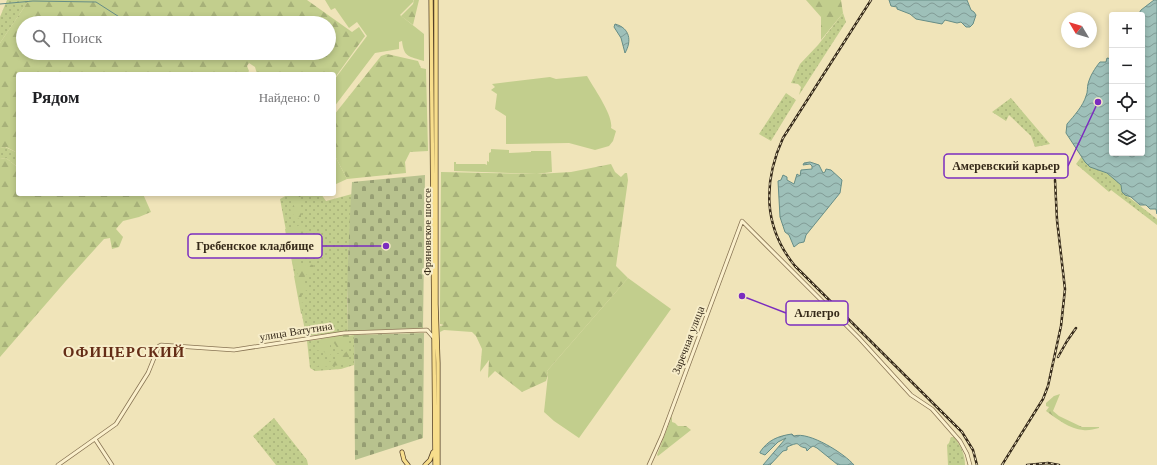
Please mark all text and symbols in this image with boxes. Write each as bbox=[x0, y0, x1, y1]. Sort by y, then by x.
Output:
north arrow bbox=[1061, 12, 1097, 48]
map controls bbox=[1109, 12, 1145, 156]
button: + bbox=[1109, 12, 1145, 48]
search box bbox=[16, 16, 336, 60]
icon: search bbox=[30, 27, 52, 49]
text: Поиск bbox=[62, 30, 102, 46]
button: − bbox=[1109, 48, 1145, 84]
button: locate bbox=[1109, 84, 1145, 120]
text: Рядом bbox=[32, 88, 80, 107]
text: Найдено: 0 bbox=[259, 90, 320, 105]
button: layers bbox=[1109, 120, 1145, 156]
callout: Амеревский карьер bbox=[944, 154, 1068, 178]
text: Амеревский карьер bbox=[952, 159, 1060, 173]
street label: Фряновское шоссе bbox=[421, 188, 433, 276]
callout: Гребенское кладбище bbox=[188, 234, 322, 258]
text: Гребенское кладбище bbox=[196, 239, 314, 253]
callout: Аллегро bbox=[786, 301, 848, 325]
street label: Заречная улица bbox=[670, 304, 707, 376]
text: Аллегро bbox=[794, 306, 840, 320]
street label: улица Ватутина bbox=[259, 319, 333, 343]
district label: ОФИЦЕРСКИЙ bbox=[63, 344, 185, 360]

